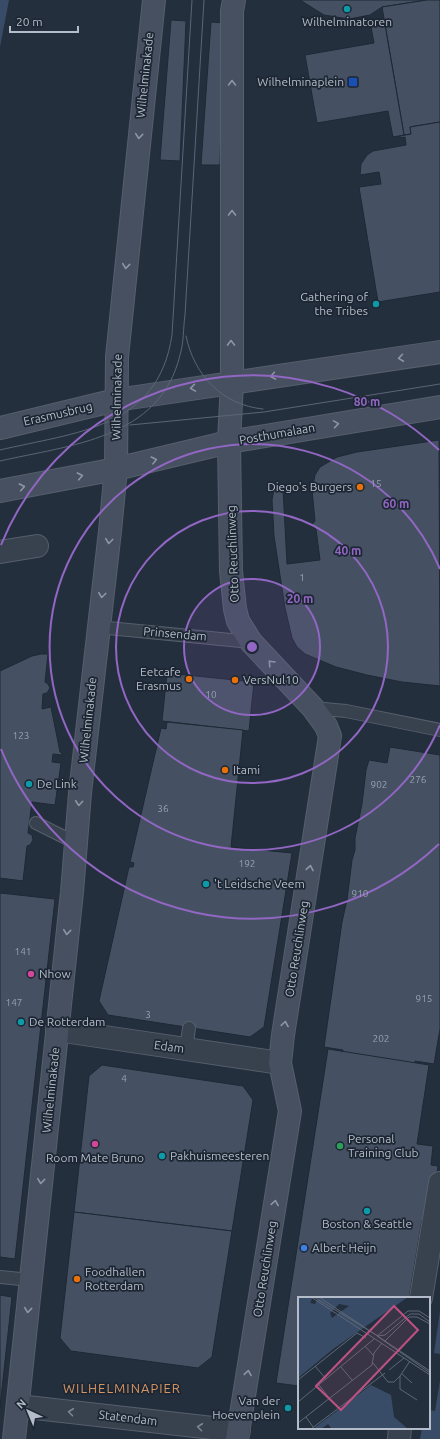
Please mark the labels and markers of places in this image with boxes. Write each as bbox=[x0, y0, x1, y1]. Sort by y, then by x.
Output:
marker: Wilhelminatoren bbox=[342, 4, 352, 14]
place label: Wilhelminatoren bbox=[302, 15, 392, 28]
place label: Wilhelminaplein bbox=[257, 75, 344, 88]
marker: Wilhelminaplein bbox=[347, 76, 359, 88]
place label: Gathering of the Tribes bbox=[300, 290, 368, 317]
marker: Gathering of the Tribes bbox=[371, 299, 381, 309]
place label: Diego's Burgers bbox=[267, 480, 352, 493]
marker: Diego's Burgers bbox=[355, 482, 365, 492]
centre of rings bbox=[245, 640, 259, 654]
place label: Eetcafe Erasmus bbox=[136, 665, 181, 692]
place label: VersNul10 bbox=[243, 673, 299, 686]
marker: Eetcafe Erasmus bbox=[184, 674, 194, 684]
marker: VersNul10 bbox=[230, 675, 240, 685]
place label: Itami bbox=[233, 763, 260, 776]
marker: Itami bbox=[220, 765, 230, 775]
place label: De Link bbox=[37, 777, 77, 790]
marker: De Link bbox=[24, 779, 34, 789]
place label: 't Leidsche Veem bbox=[214, 877, 305, 890]
marker: 't Leidsche Veem bbox=[201, 879, 211, 889]
place label: Nhow bbox=[39, 967, 71, 980]
marker: Nhow bbox=[26, 969, 36, 979]
place label: De Rotterdam bbox=[29, 1015, 105, 1028]
marker: De Rotterdam bbox=[16, 1017, 26, 1027]
place label: Personal Training Club bbox=[348, 1132, 419, 1159]
marker: Room Mate Bruno bbox=[90, 1139, 100, 1149]
marker: Personal Training Club bbox=[335, 1141, 345, 1151]
place label: Pakhuismeesteren bbox=[170, 1149, 269, 1162]
place label: Room Mate Bruno bbox=[46, 1151, 144, 1164]
marker: Pakhuismeesteren bbox=[157, 1151, 167, 1161]
marker: Boston & Seattle bbox=[362, 1206, 372, 1216]
place label: Boston & Seattle bbox=[322, 1217, 412, 1230]
place label: Albert Heijn bbox=[312, 1241, 376, 1254]
marker: Albert Heijn bbox=[299, 1243, 309, 1253]
place label: Foodhallen Rotterdam bbox=[85, 1265, 145, 1292]
marker: Foodhallen Rotterdam bbox=[72, 1274, 82, 1284]
place label: Van der Hoevenplein bbox=[212, 1394, 280, 1421]
marker: Van der Hoevenplein bbox=[283, 1403, 293, 1413]

